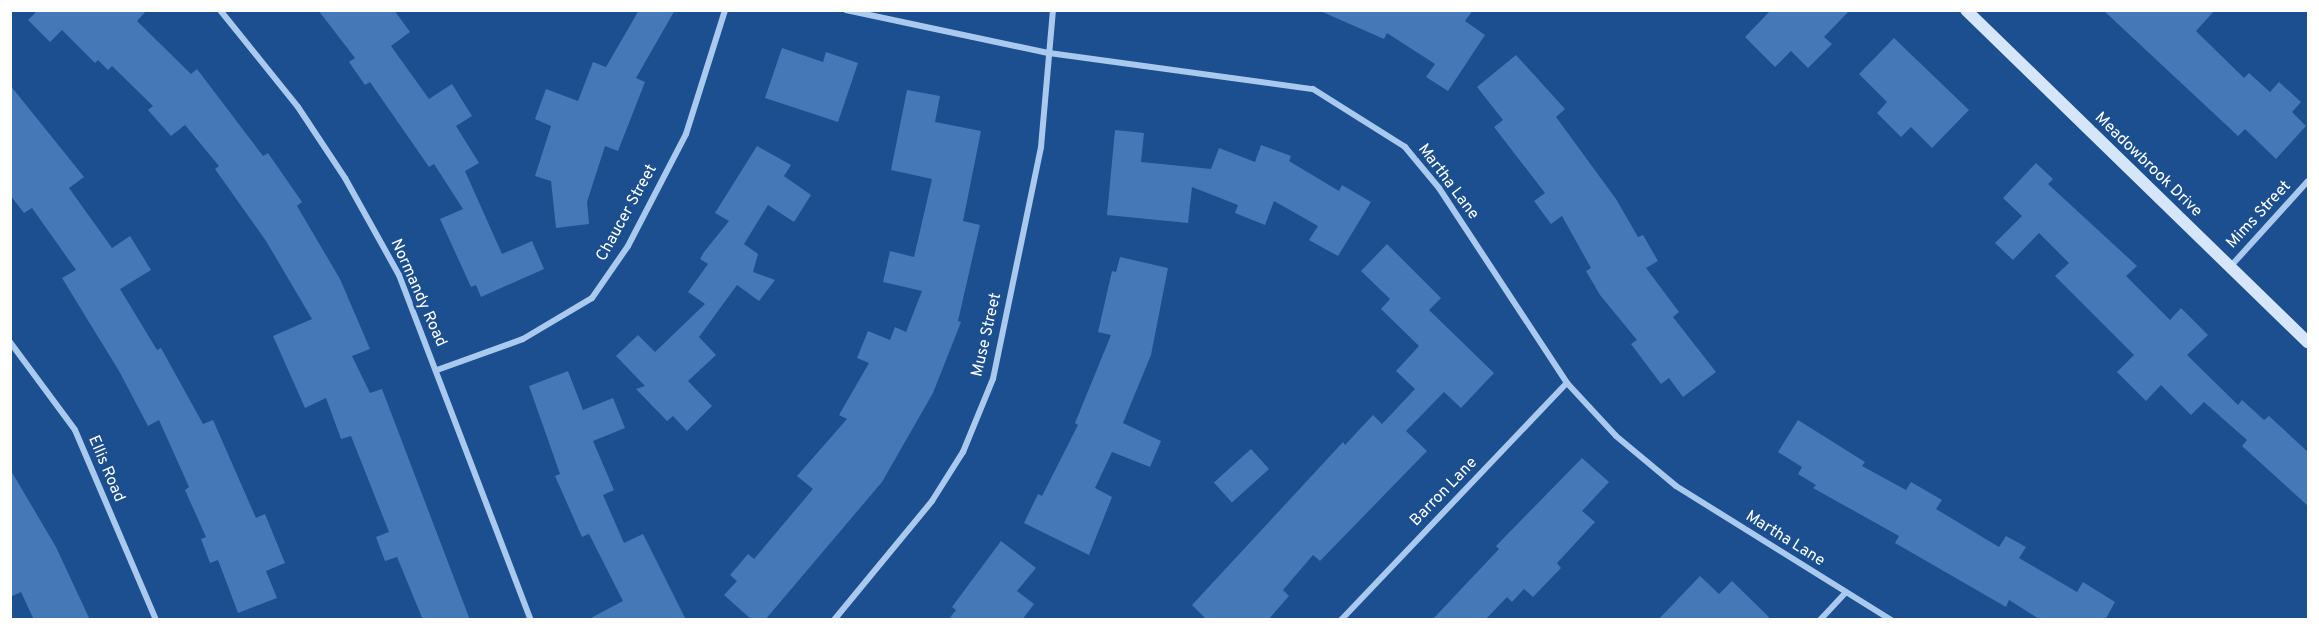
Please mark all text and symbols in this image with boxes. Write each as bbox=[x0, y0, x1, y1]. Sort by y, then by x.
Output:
street label: Meadowbrook Drive bbox=[2090, 109, 2206, 221]
street label: Martha Lane bbox=[1413, 140, 1483, 224]
street label: Chaucer Street bbox=[592, 161, 662, 265]
street label: Mims Street bbox=[2223, 177, 2295, 253]
street label: Normandy Road bbox=[386, 236, 450, 350]
street label: Muse Street bbox=[968, 291, 1006, 379]
street label: Ellis Road bbox=[83, 433, 129, 505]
street label: Barron Lane bbox=[1406, 454, 1482, 530]
street label: Martha Lane bbox=[1742, 507, 1828, 571]

